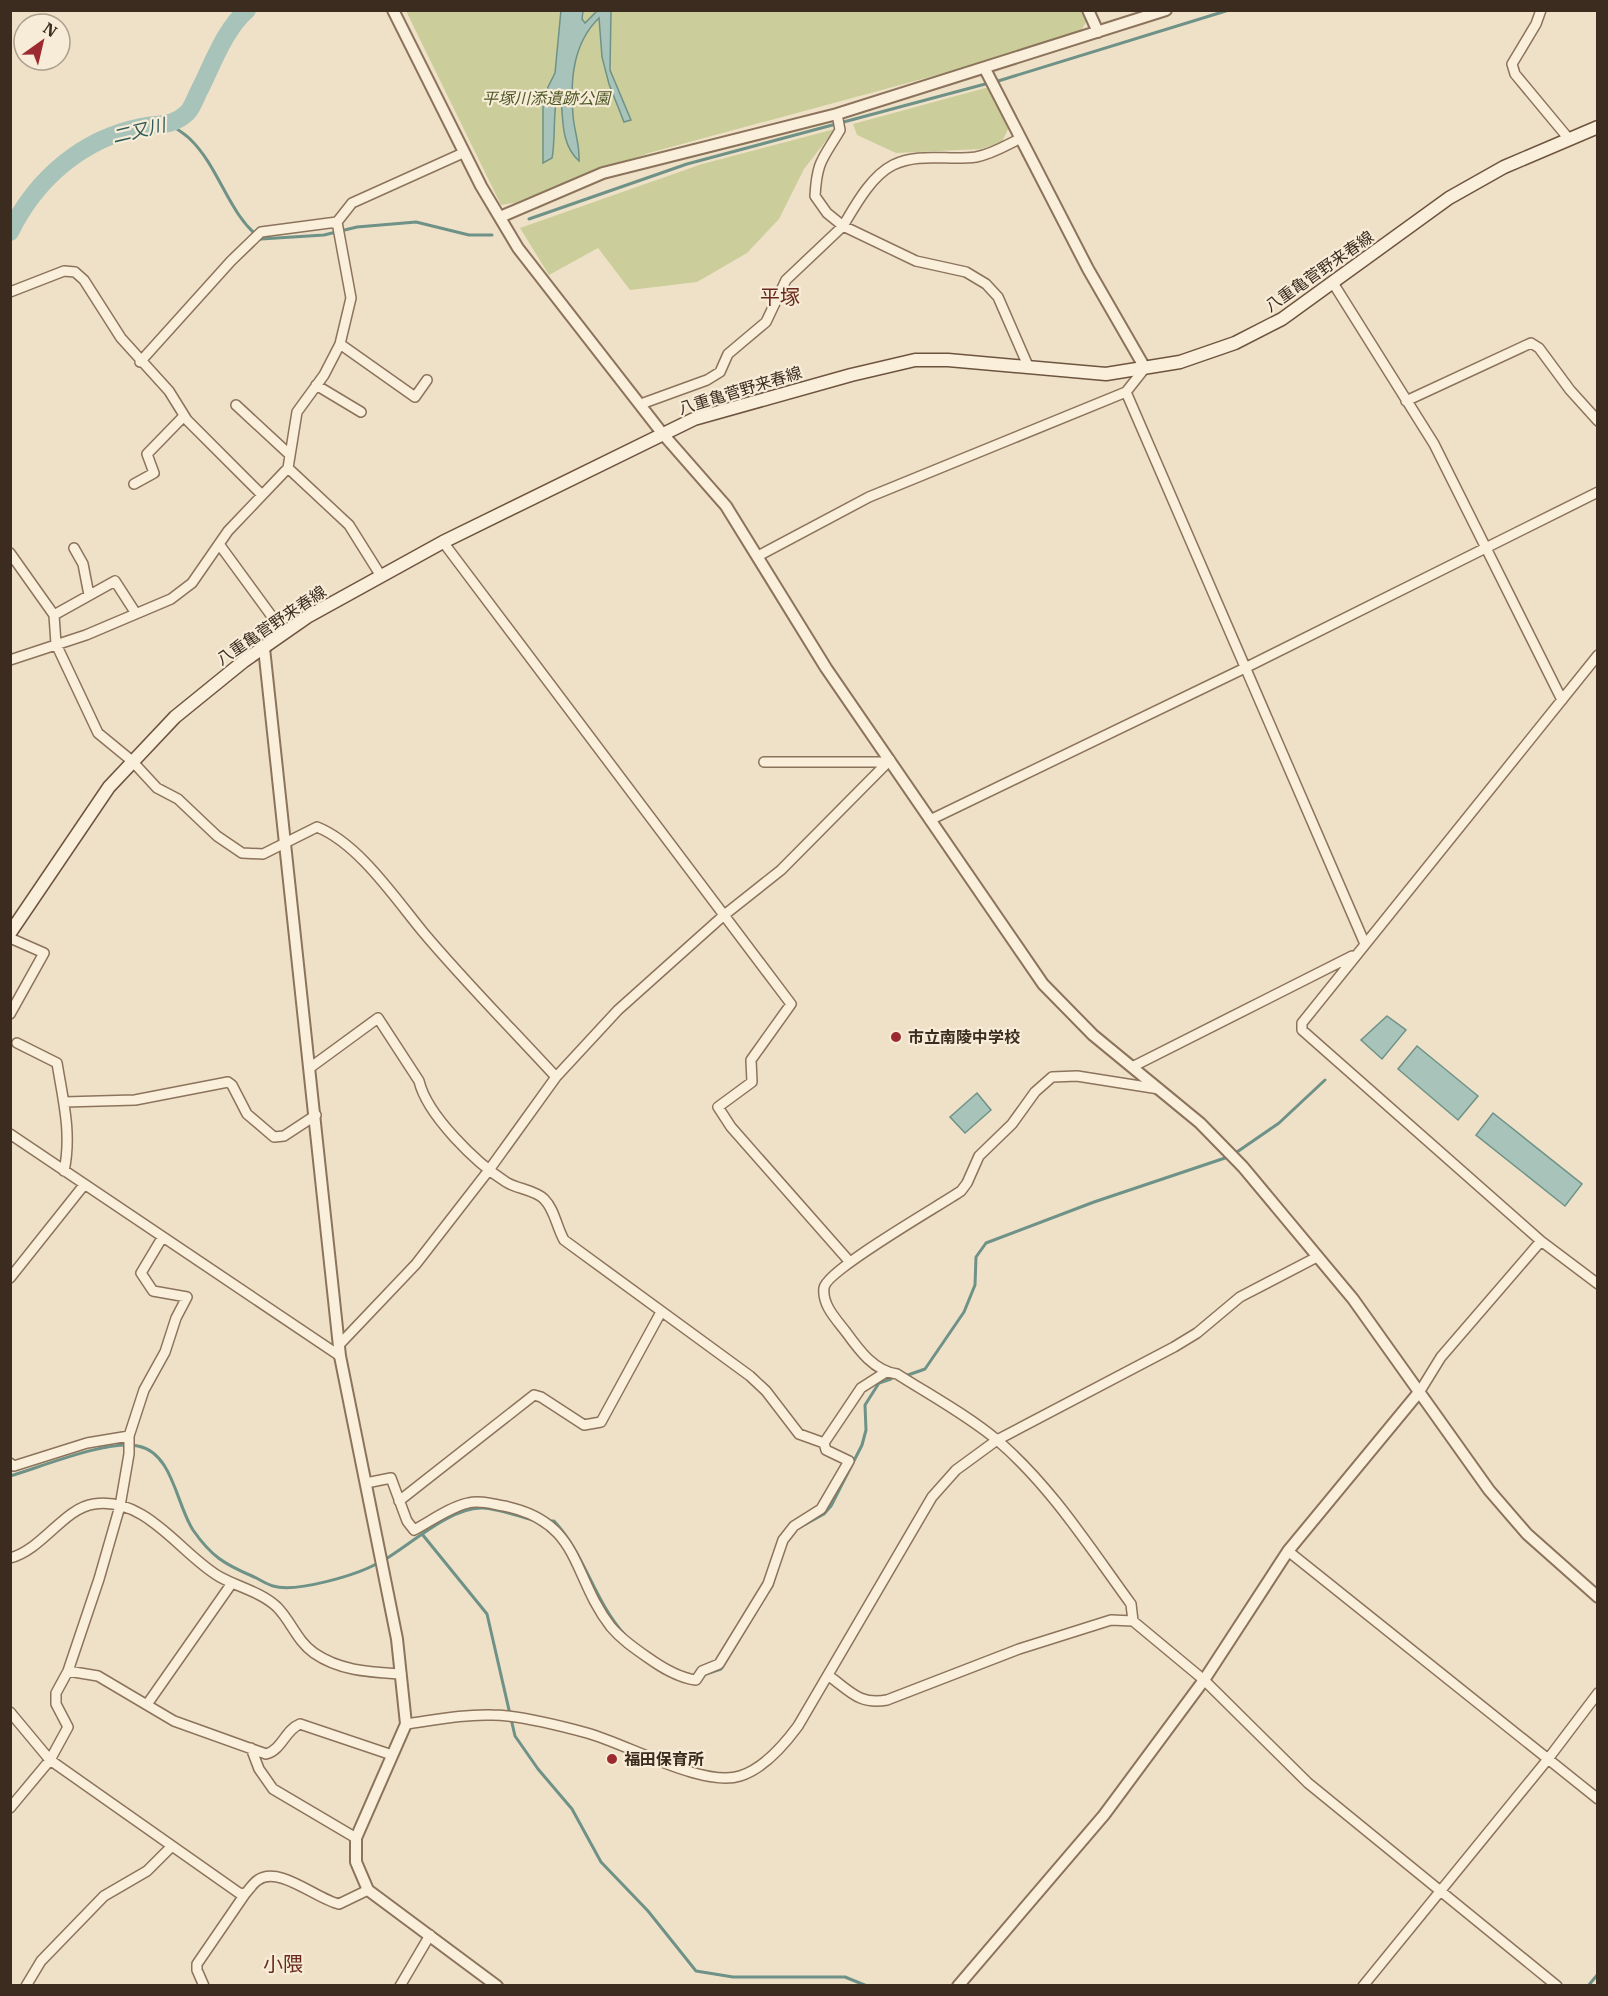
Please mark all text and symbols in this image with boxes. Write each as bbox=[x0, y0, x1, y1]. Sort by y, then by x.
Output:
north arrow bbox=[12, 12, 72, 72]
text: N bbox=[40, 18, 61, 41]
park label: 平塚川添遺跡公園 bbox=[482, 88, 612, 108]
water label: 二又川 bbox=[110, 113, 170, 148]
street label: 八重亀菅野来春線 bbox=[1261, 226, 1377, 316]
district label: 平塚 bbox=[760, 283, 800, 310]
street label: 八重亀菅野来春線 bbox=[676, 362, 804, 418]
street label: 八重亀菅野来春線 bbox=[212, 581, 330, 669]
place label: 市立南陵中学校 bbox=[908, 1027, 1020, 1047]
marker: 市立南陵中学校 bbox=[889, 1030, 903, 1044]
place label: 福田保育所 bbox=[624, 1749, 704, 1769]
marker: 福田保育所 bbox=[605, 1752, 619, 1766]
district label: 小隈 bbox=[263, 1950, 303, 1977]

